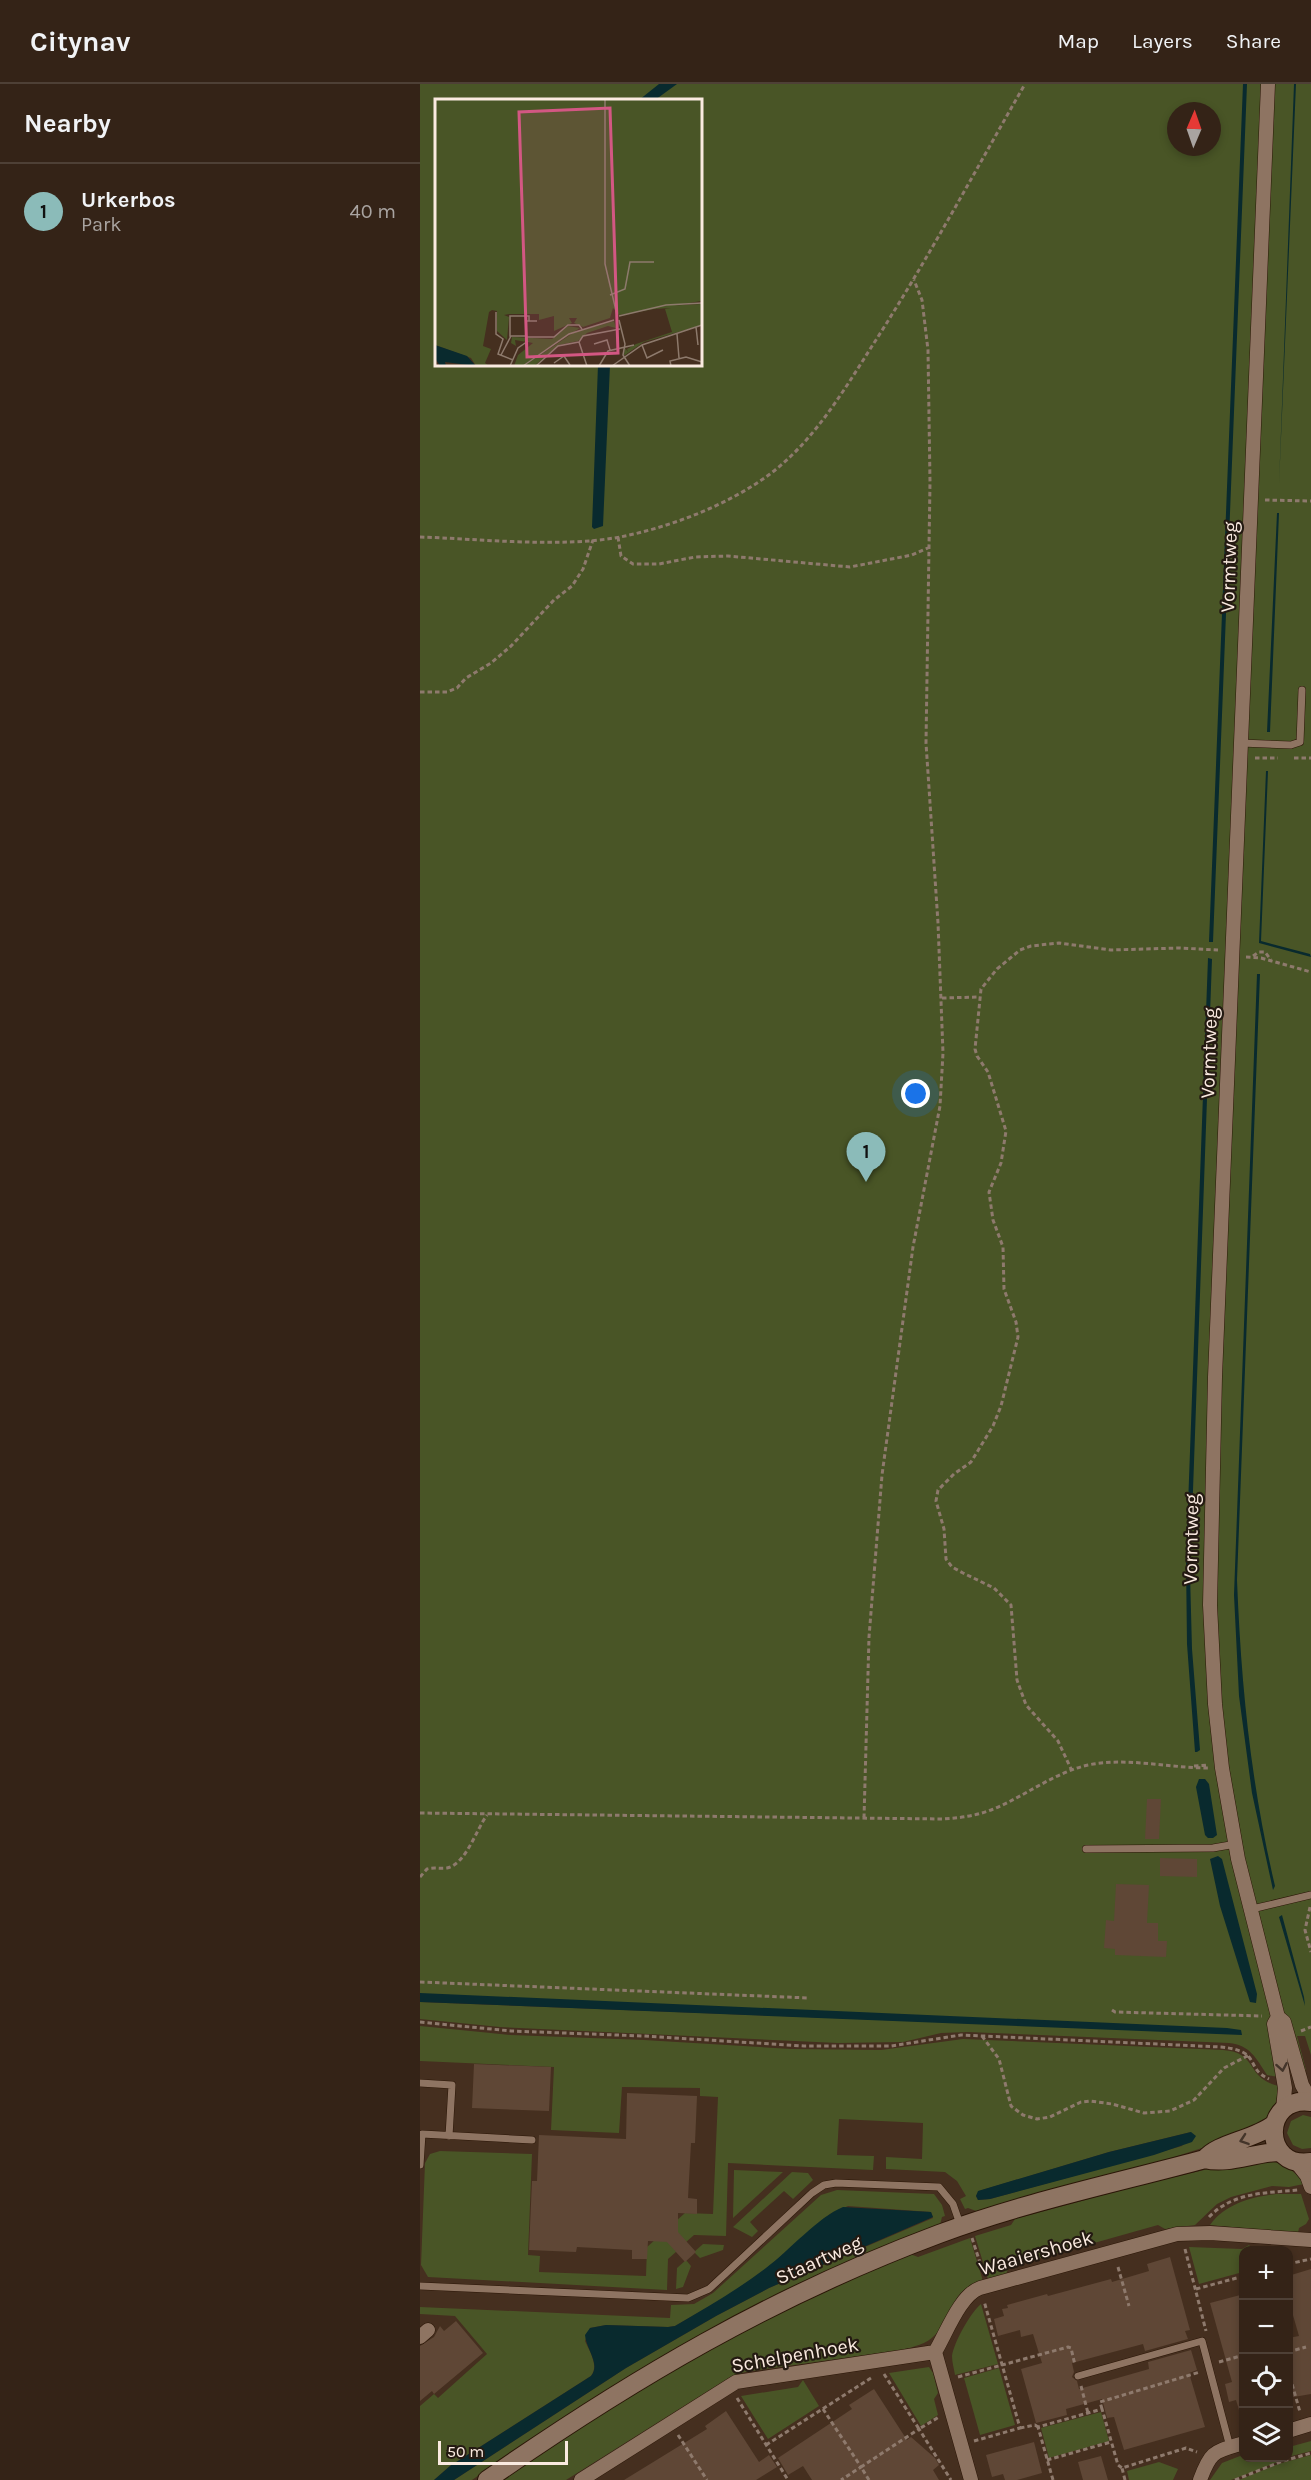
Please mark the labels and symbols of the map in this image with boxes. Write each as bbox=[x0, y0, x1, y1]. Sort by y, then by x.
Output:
inset map bbox=[435, 99, 702, 366]
north arrow bbox=[1167, 102, 1221, 156]
street label: Vormtweg bbox=[1216, 521, 1242, 613]
street label: Vormtweg bbox=[1196, 1007, 1222, 1099]
your location bbox=[901, 1079, 930, 1108]
pin: 1 bbox=[846, 1132, 886, 1182]
street label: Vormtweg bbox=[1179, 1493, 1203, 1585]
one-way arrow bbox=[1275, 2062, 1287, 2071]
one-way arrow bbox=[1239, 2132, 1250, 2145]
street label: Waaiershoek bbox=[976, 2226, 1096, 2280]
street label: Staartweg bbox=[772, 2231, 866, 2289]
street label: Schelpenhoek bbox=[730, 2332, 860, 2378]
scale bar bbox=[438, 2438, 568, 2466]

